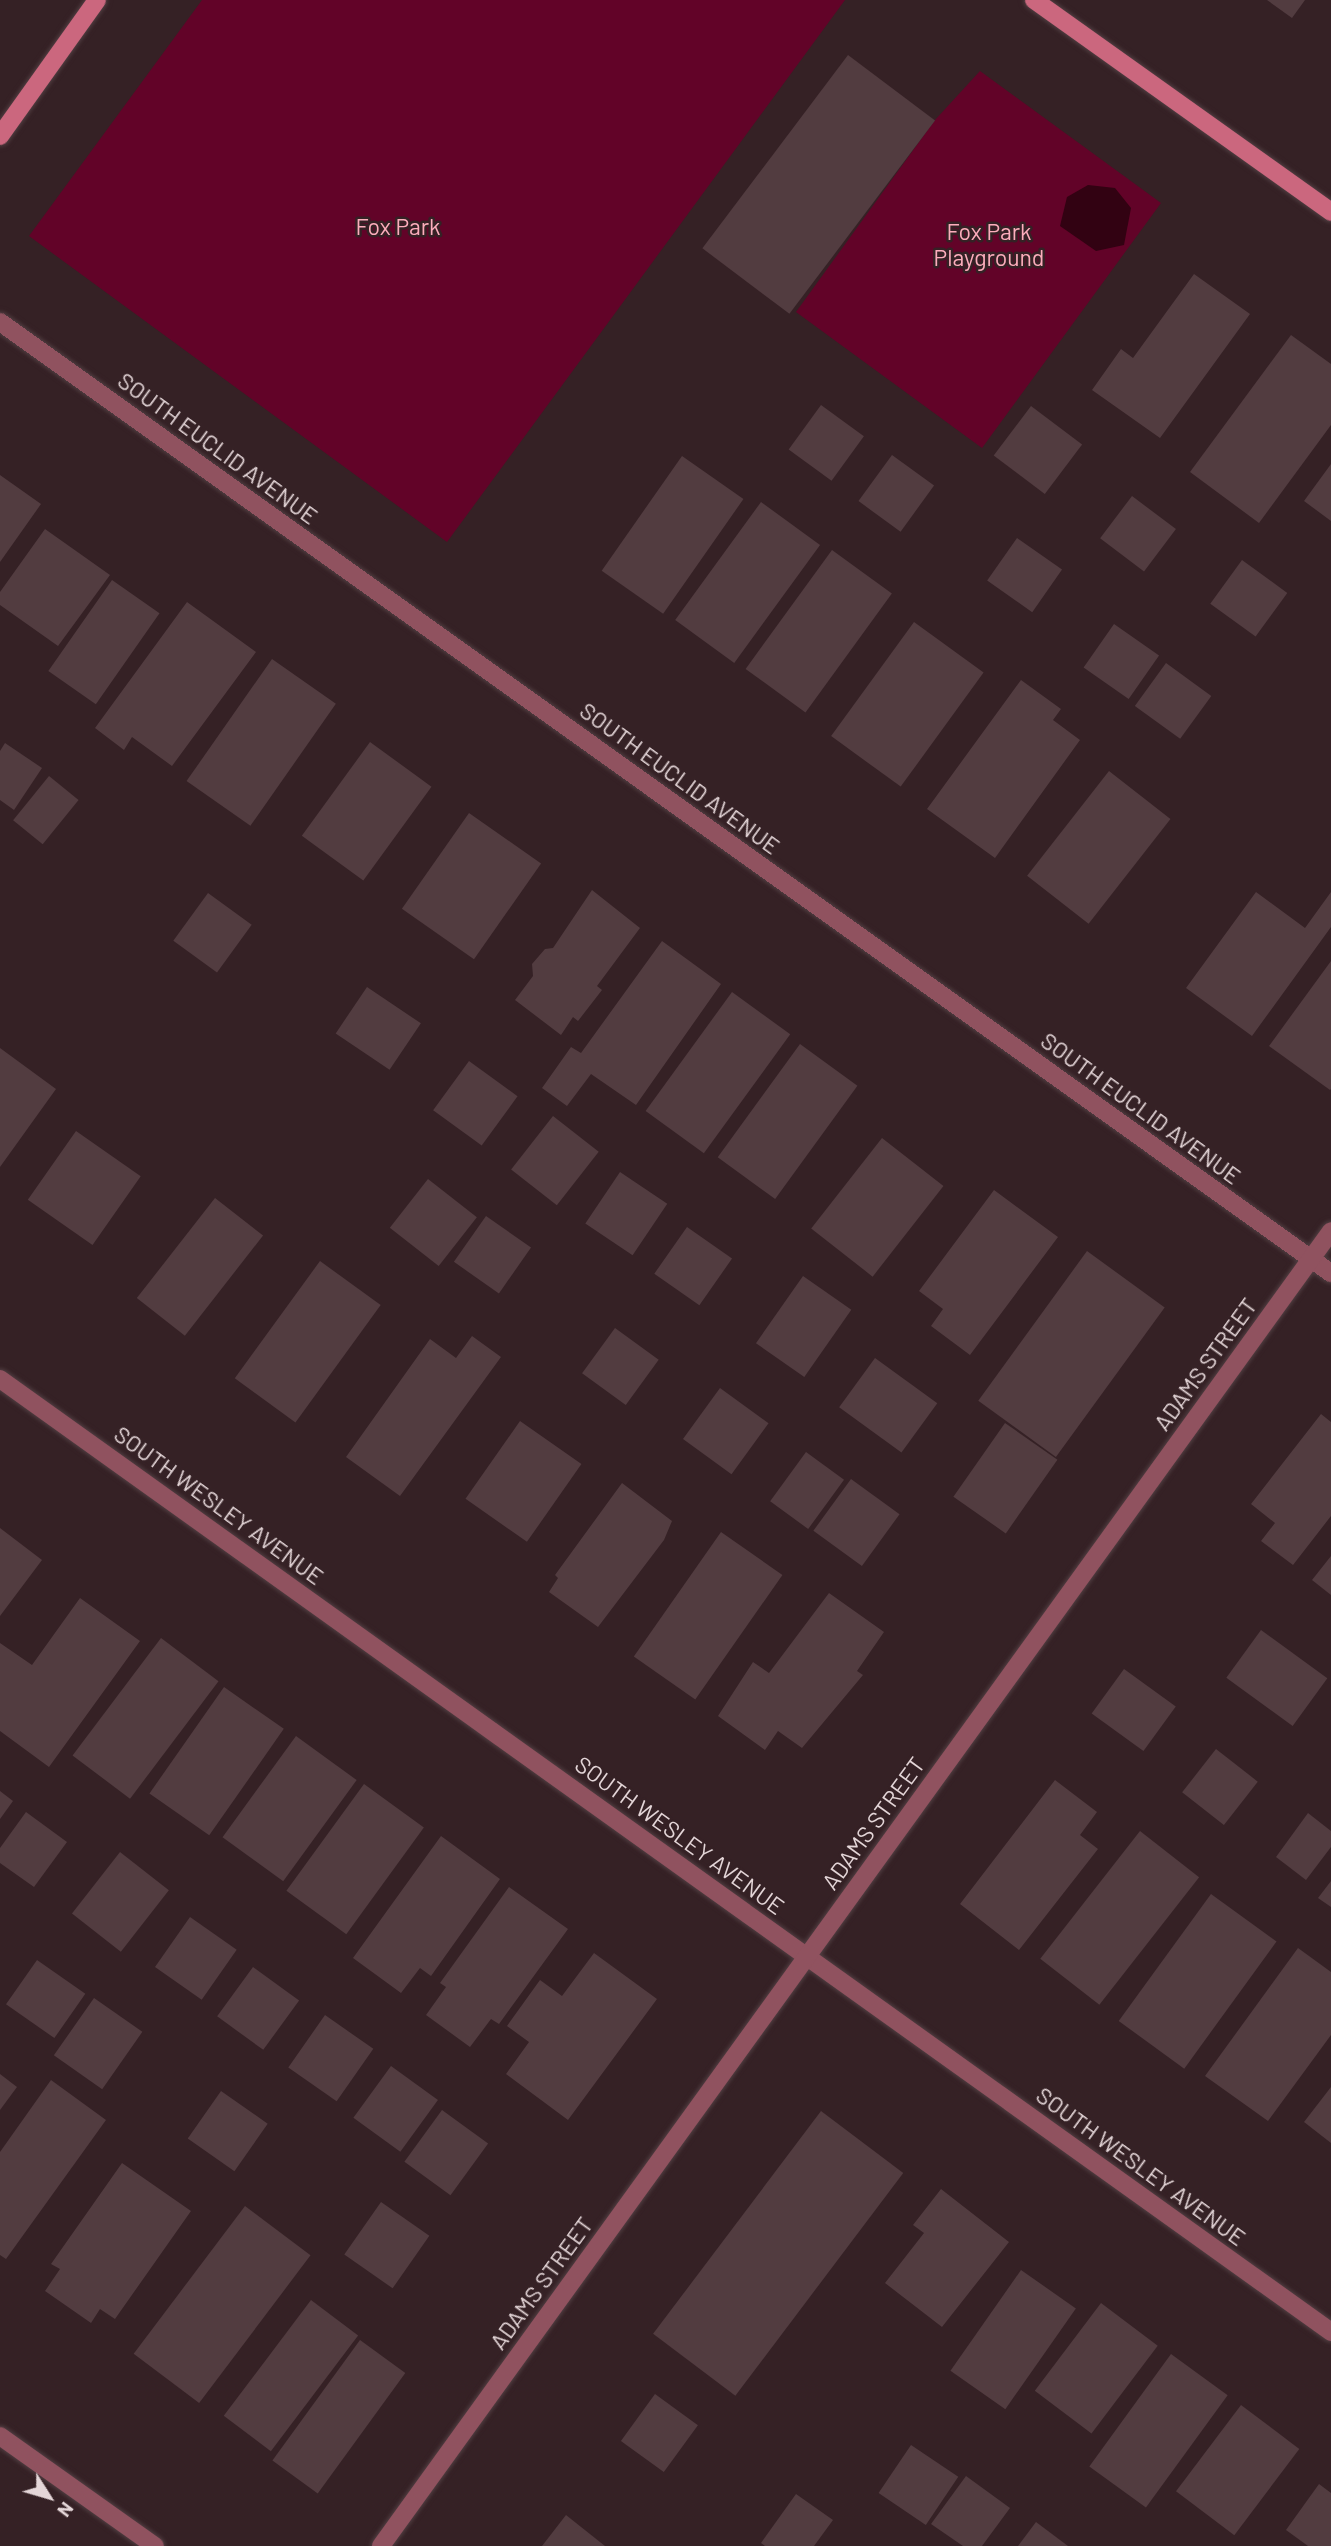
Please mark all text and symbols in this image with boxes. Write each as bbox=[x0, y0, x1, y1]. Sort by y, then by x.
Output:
park label: Fox Park bbox=[355, 212, 441, 240]
park label: Fox Park Playground bbox=[934, 217, 1044, 271]
street label: SOUTH EUCLID AVENUE bbox=[113, 366, 323, 530]
street label: SOUTH EUCLID AVENUE bbox=[575, 696, 785, 860]
street label: SOUTH EUCLID AVENUE bbox=[1036, 1026, 1246, 1190]
street label: ADAMS STREET bbox=[1148, 1292, 1262, 1436]
street label: SOUTH WESLEY AVENUE bbox=[109, 1420, 329, 1590]
street label: SOUTH WESLEY AVENUE bbox=[570, 1750, 790, 1920]
street label: ADAMS STREET bbox=[816, 1751, 930, 1895]
street label: SOUTH WESLEY AVENUE bbox=[1031, 2081, 1251, 2251]
street label: ADAMS STREET bbox=[484, 2211, 598, 2355]
north arrow bbox=[14, 2462, 84, 2532]
text: N bbox=[53, 2498, 79, 2522]

